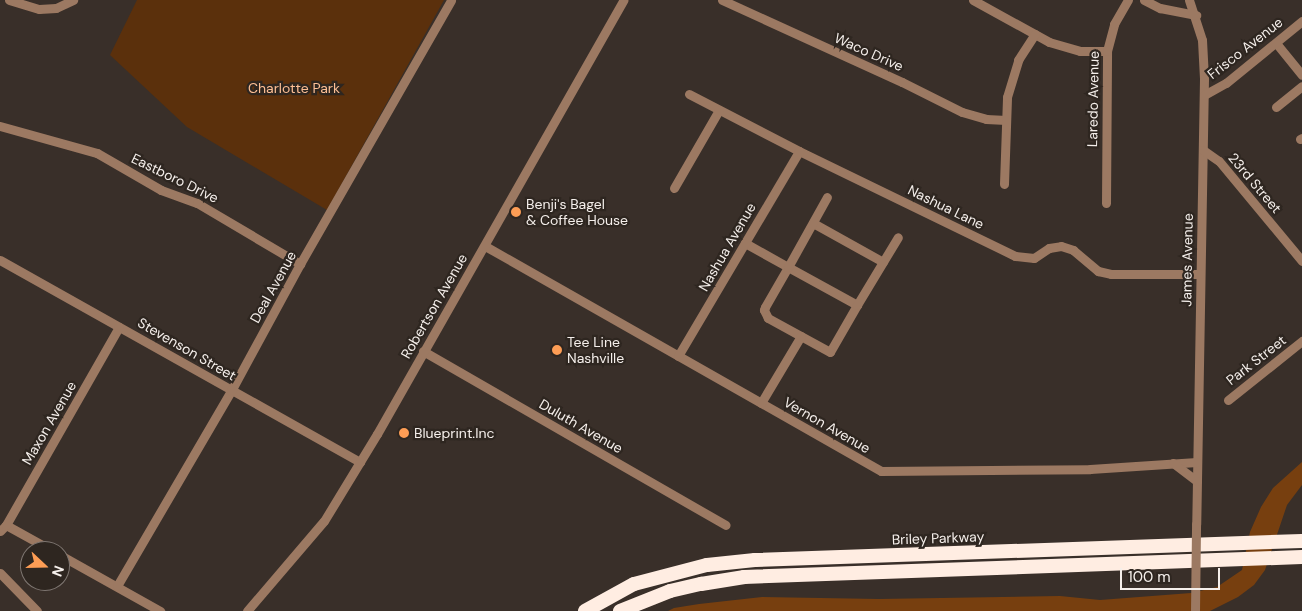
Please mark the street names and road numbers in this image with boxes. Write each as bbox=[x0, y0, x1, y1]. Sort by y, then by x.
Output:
street label: Frisco Avenue bbox=[1204, 13, 1286, 83]
street label: Waco Drive bbox=[832, 29, 906, 75]
street label: Laredo Avenue bbox=[1084, 51, 1102, 147]
street label: 23rd Street bbox=[1225, 149, 1285, 217]
street label: Eastboro Drive bbox=[129, 150, 221, 206]
street label: Nashua Lane bbox=[905, 181, 987, 233]
street label: Nashua Avenue bbox=[695, 200, 759, 294]
street label: James Avenue bbox=[1178, 213, 1196, 307]
street label: Deal Avenue bbox=[246, 248, 300, 326]
street label: Robertson Avenue bbox=[397, 251, 471, 361]
street label: Stevenson Street bbox=[135, 314, 239, 384]
street label: Park Street bbox=[1223, 332, 1289, 388]
street label: Maxon Avenue bbox=[18, 378, 80, 468]
street label: Vernon Avenue bbox=[781, 393, 873, 457]
street label: Duluth Avenue bbox=[536, 395, 626, 457]
street label: Briley Parkway bbox=[891, 528, 985, 548]

